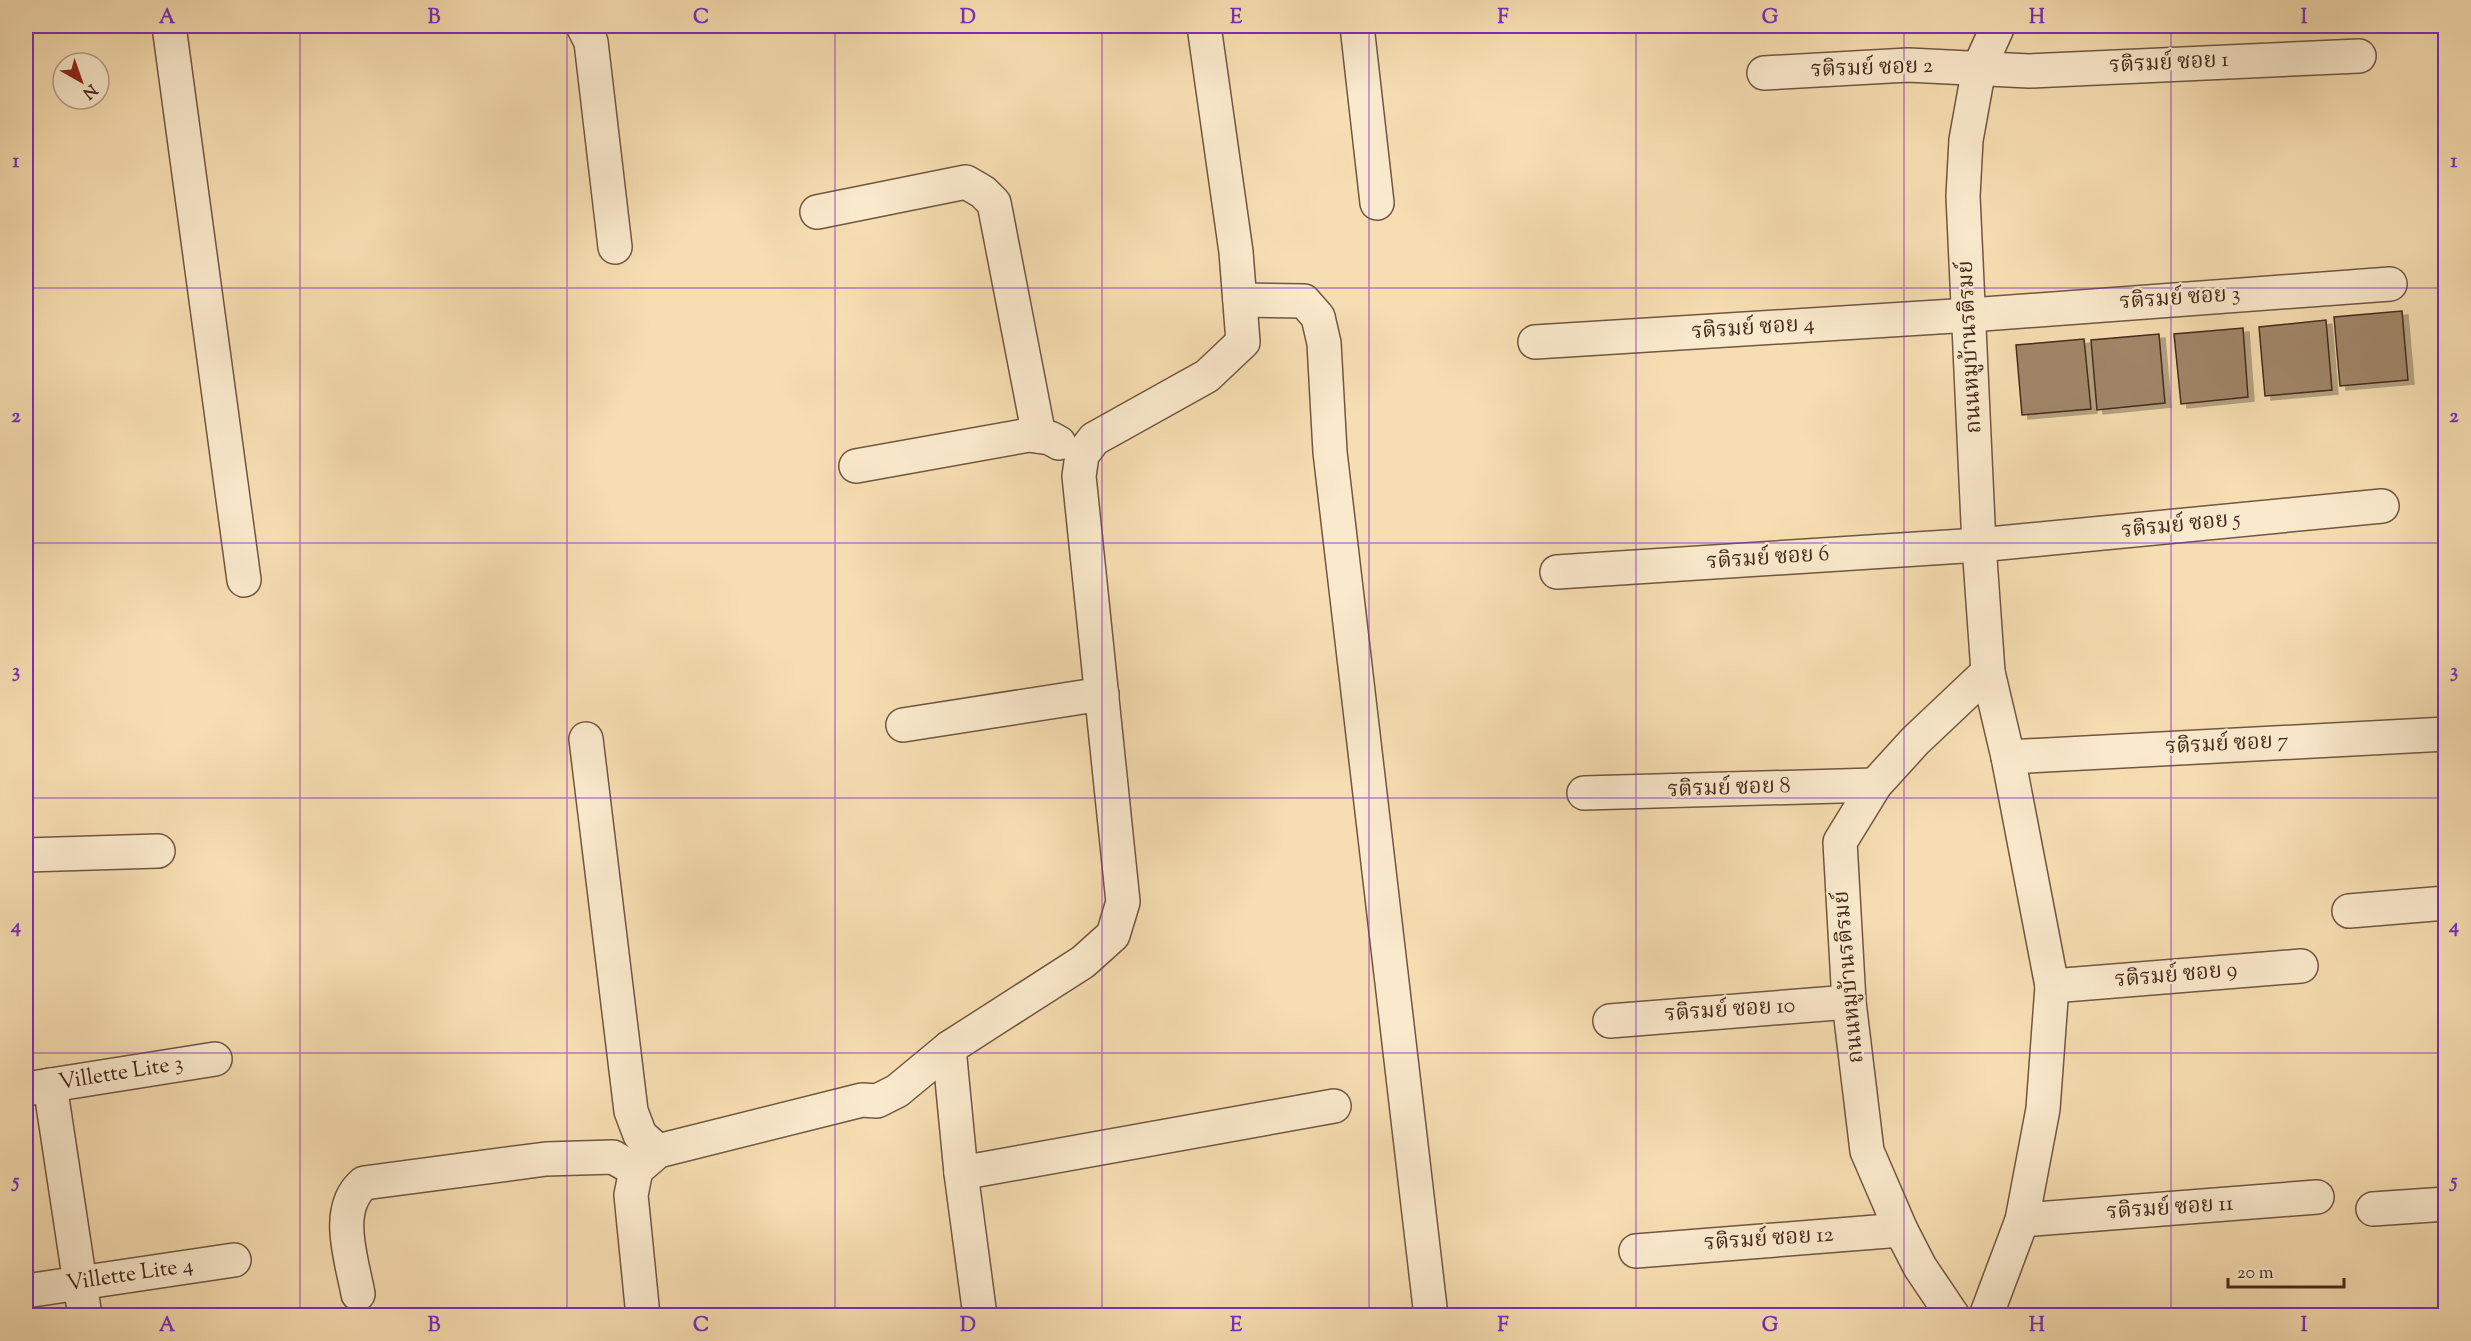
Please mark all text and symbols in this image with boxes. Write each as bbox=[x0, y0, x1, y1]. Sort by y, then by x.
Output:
text: A bbox=[159, 4, 176, 33]
text: B bbox=[428, 4, 441, 33]
text: C bbox=[693, 4, 709, 33]
text: D bbox=[960, 4, 976, 33]
text: E bbox=[1230, 4, 1243, 33]
text: F bbox=[1497, 4, 1509, 33]
text: G bbox=[1762, 4, 1779, 33]
text: H bbox=[2029, 4, 2045, 33]
text: I bbox=[2301, 4, 2308, 33]
street label: รติรมย์ ซอย 1 bbox=[2108, 45, 2230, 83]
north arrow bbox=[51, 51, 111, 111]
street label: รติรมย์ ซอย 2 bbox=[1810, 51, 1934, 87]
text: N bbox=[77, 78, 101, 104]
text: 1 bbox=[13, 148, 20, 177]
text: 1 bbox=[2451, 148, 2458, 177]
street label: ถนนหมูบ้านรติรมย์ bbox=[1950, 260, 1992, 434]
street label: รติรมย์ ซอย 3 bbox=[2119, 279, 2241, 319]
street label: รติรมย์ ซอย 4 bbox=[1690, 309, 1816, 349]
text: 2 bbox=[11, 403, 21, 432]
text: 2 bbox=[2449, 403, 2459, 432]
street label: รติรมย์ ซอย 5 bbox=[2120, 504, 2243, 548]
street label: รติรมย์ ซอย 6 bbox=[1706, 539, 1830, 579]
text: 3 bbox=[12, 658, 20, 687]
text: 3 bbox=[2450, 658, 2458, 687]
street label: รติรมย์ ซอย 7 bbox=[2165, 726, 2289, 764]
street label: รติรมย์ ซอย 8 bbox=[1667, 771, 1791, 807]
street label: ถนนหมูบ้านรติรมย์ bbox=[1827, 889, 1873, 1065]
text: 4 bbox=[10, 913, 21, 942]
text: 4 bbox=[2448, 913, 2459, 942]
street label: รติรมย์ ซอย 9 bbox=[2113, 955, 2239, 997]
street label: รติรมย์ ซอย 10 bbox=[1664, 990, 1796, 1032]
street label: Villette Lite 3 bbox=[56, 1048, 185, 1100]
text: 5 bbox=[11, 1168, 20, 1197]
text: 5 bbox=[2449, 1168, 2458, 1197]
street label: รติรมย์ ซอย 11 bbox=[2106, 1189, 2235, 1229]
street label: รติรมย์ ซอย 12 bbox=[1703, 1220, 1835, 1260]
street label: Villette Lite 4 bbox=[64, 1250, 195, 1301]
scale bar bbox=[2228, 1251, 2344, 1289]
text: 20 m bbox=[2237, 1261, 2274, 1287]
text: A bbox=[159, 1312, 176, 1341]
text: B bbox=[428, 1312, 441, 1341]
text: C bbox=[693, 1312, 709, 1341]
text: D bbox=[960, 1312, 976, 1341]
text: E bbox=[1230, 1312, 1243, 1341]
text: F bbox=[1497, 1312, 1509, 1341]
text: G bbox=[1762, 1312, 1779, 1341]
text: H bbox=[2029, 1312, 2045, 1341]
text: I bbox=[2301, 1312, 2308, 1341]

